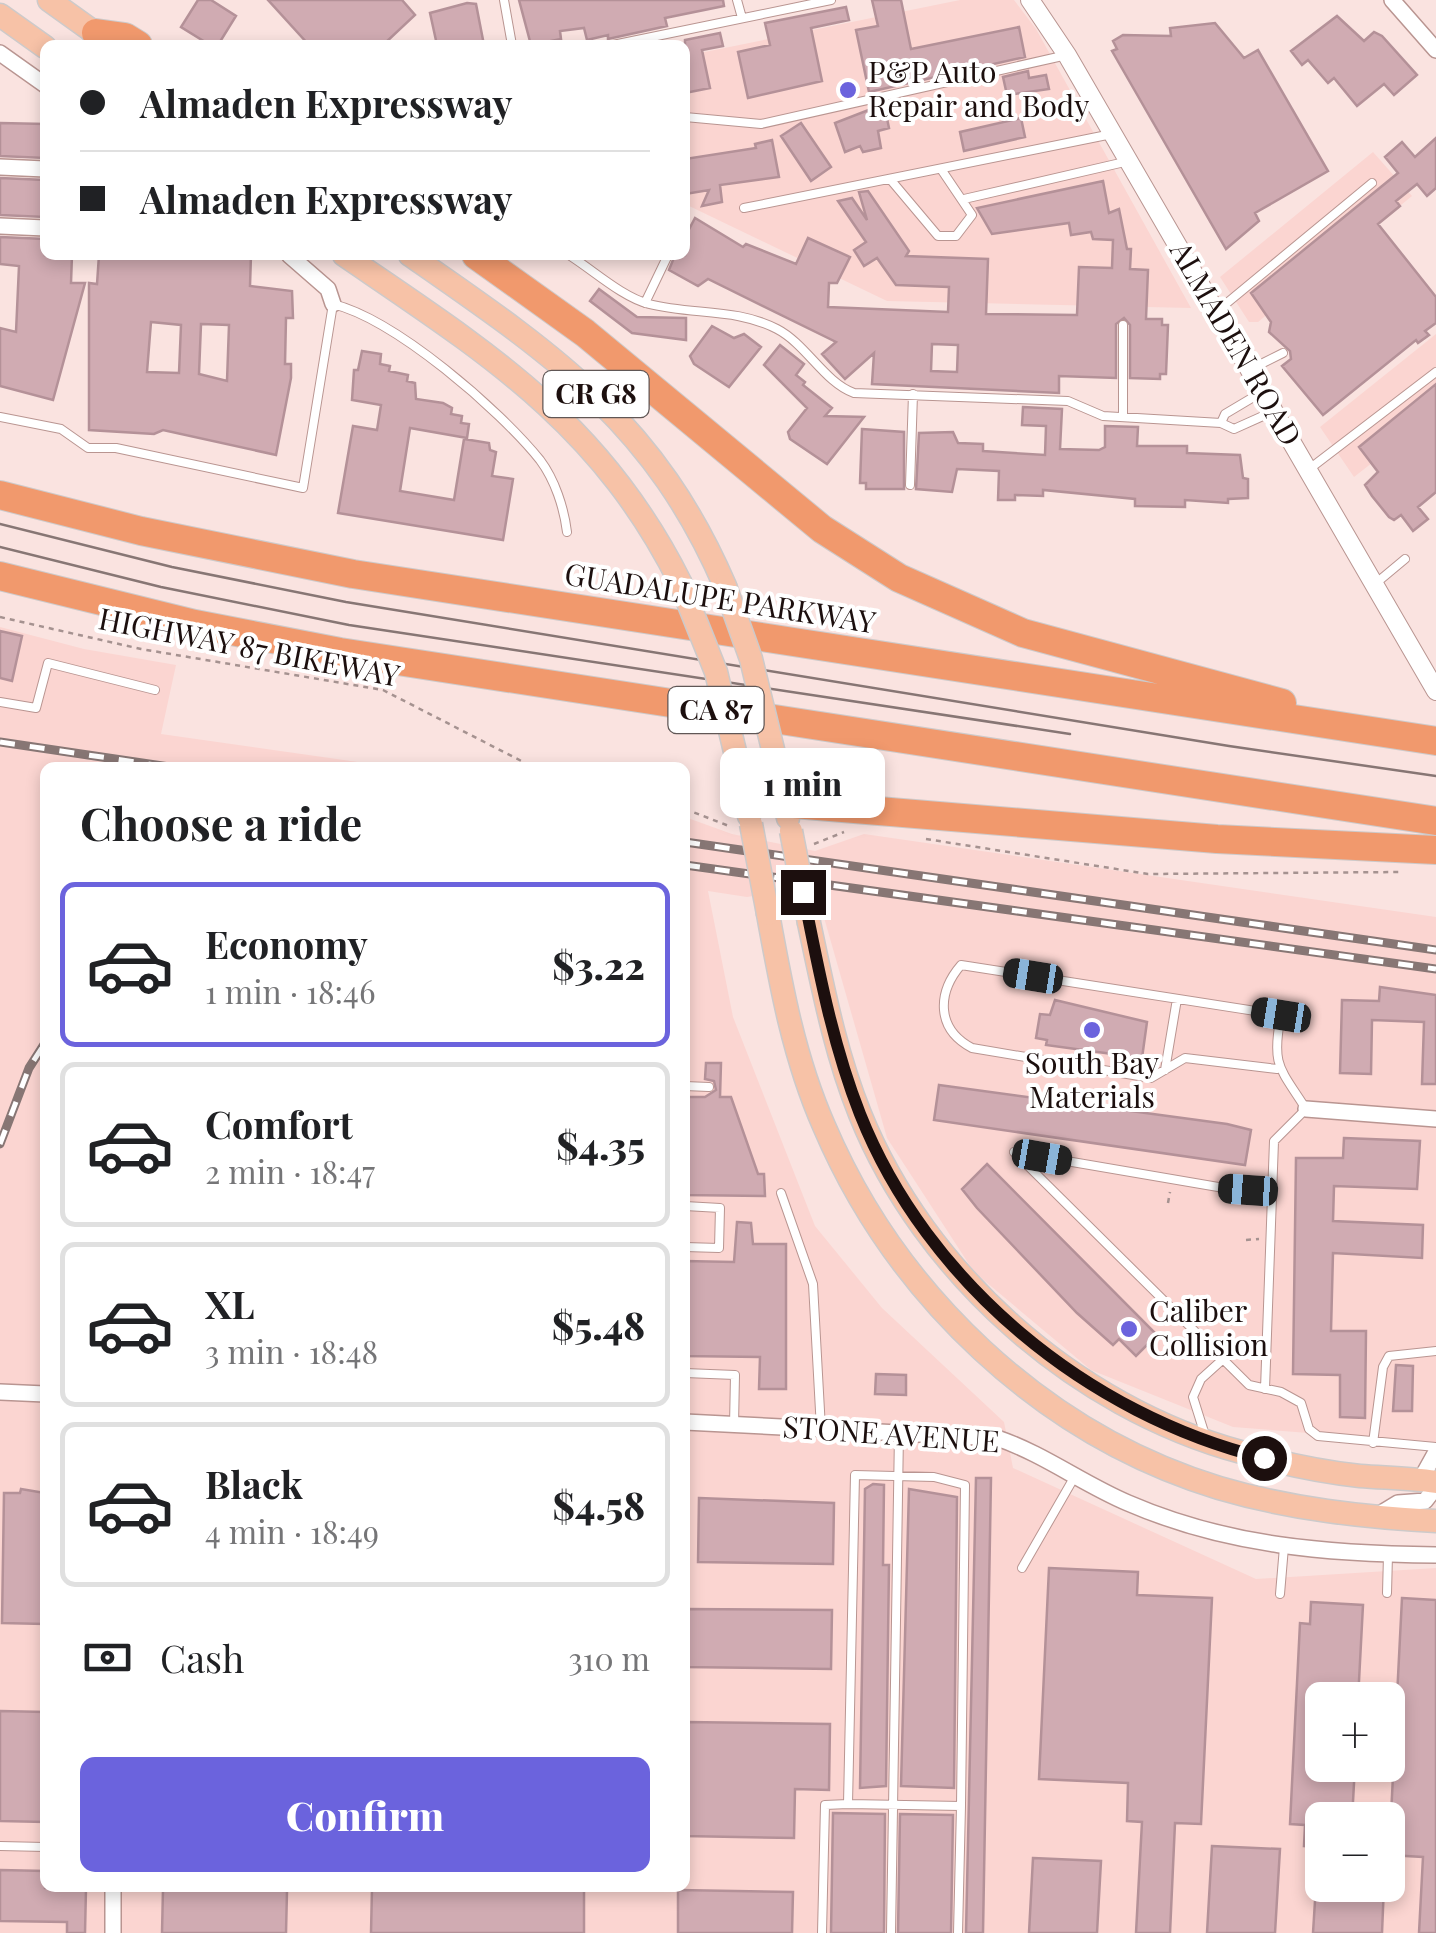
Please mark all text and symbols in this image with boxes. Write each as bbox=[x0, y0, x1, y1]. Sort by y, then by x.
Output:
place label: P&P Auto Repair and Body bbox=[868, 51, 1089, 125]
text: Almaden Expressway bbox=[140, 77, 512, 128]
marker: P&P Auto Repair and Body bbox=[837, 79, 859, 101]
text: Almaden Expressway bbox=[140, 173, 512, 224]
street label: ALMADEN ROAD bbox=[1161, 233, 1312, 453]
road number: CR G8 bbox=[544, 371, 648, 417]
street label: GUADALUPE PARKWAY bbox=[562, 553, 879, 641]
street label: HIGHWAY 87 BIKEWAY bbox=[96, 597, 403, 695]
road number: CA 87 bbox=[668, 687, 764, 733]
callout: 1 min bbox=[720, 747, 886, 817]
text: 1 min bbox=[763, 761, 842, 804]
text: Choose a ride bbox=[80, 792, 362, 852]
route end bbox=[781, 870, 826, 915]
text: Economy bbox=[205, 918, 368, 969]
icon: car bbox=[85, 920, 175, 1010]
text: $3.22 bbox=[552, 939, 645, 990]
car bbox=[1001, 956, 1065, 996]
text: 1 min · 18:46 bbox=[205, 969, 375, 1012]
car bbox=[1249, 995, 1313, 1035]
marker: South Bay Materials bbox=[1081, 1019, 1103, 1041]
place label: South Bay Materials bbox=[1025, 1042, 1159, 1116]
text: Comfort bbox=[205, 1098, 353, 1149]
icon: car bbox=[85, 1100, 175, 1190]
text: $4.35 bbox=[556, 1119, 645, 1170]
car bbox=[1010, 1137, 1074, 1177]
text: 2 min · 18:47 bbox=[205, 1149, 375, 1192]
car bbox=[1217, 1173, 1279, 1207]
text: XL bbox=[205, 1278, 254, 1329]
icon: car bbox=[85, 1280, 175, 1370]
place label: Caliber Collision bbox=[1149, 1290, 1268, 1364]
text: $5.48 bbox=[552, 1299, 645, 1350]
marker: Caliber Collision bbox=[1118, 1318, 1140, 1340]
text: 3 min · 18:48 bbox=[205, 1329, 378, 1372]
street label: STONE AVENUE bbox=[781, 1405, 1001, 1461]
route start bbox=[1242, 1436, 1287, 1481]
text: Black bbox=[205, 1458, 303, 1509]
icon: car bbox=[85, 1460, 175, 1550]
text: $4.58 bbox=[552, 1479, 645, 1530]
text: 4 min · 18:49 bbox=[205, 1509, 379, 1552]
icon: cash bbox=[80, 1630, 135, 1685]
text: Cash bbox=[160, 1632, 244, 1683]
text: 310 m bbox=[568, 1636, 650, 1679]
map controls bbox=[1305, 1682, 1405, 1902]
button: + bbox=[1305, 1682, 1405, 1782]
button: Confirm bbox=[80, 1757, 650, 1872]
button: − bbox=[1305, 1802, 1405, 1902]

